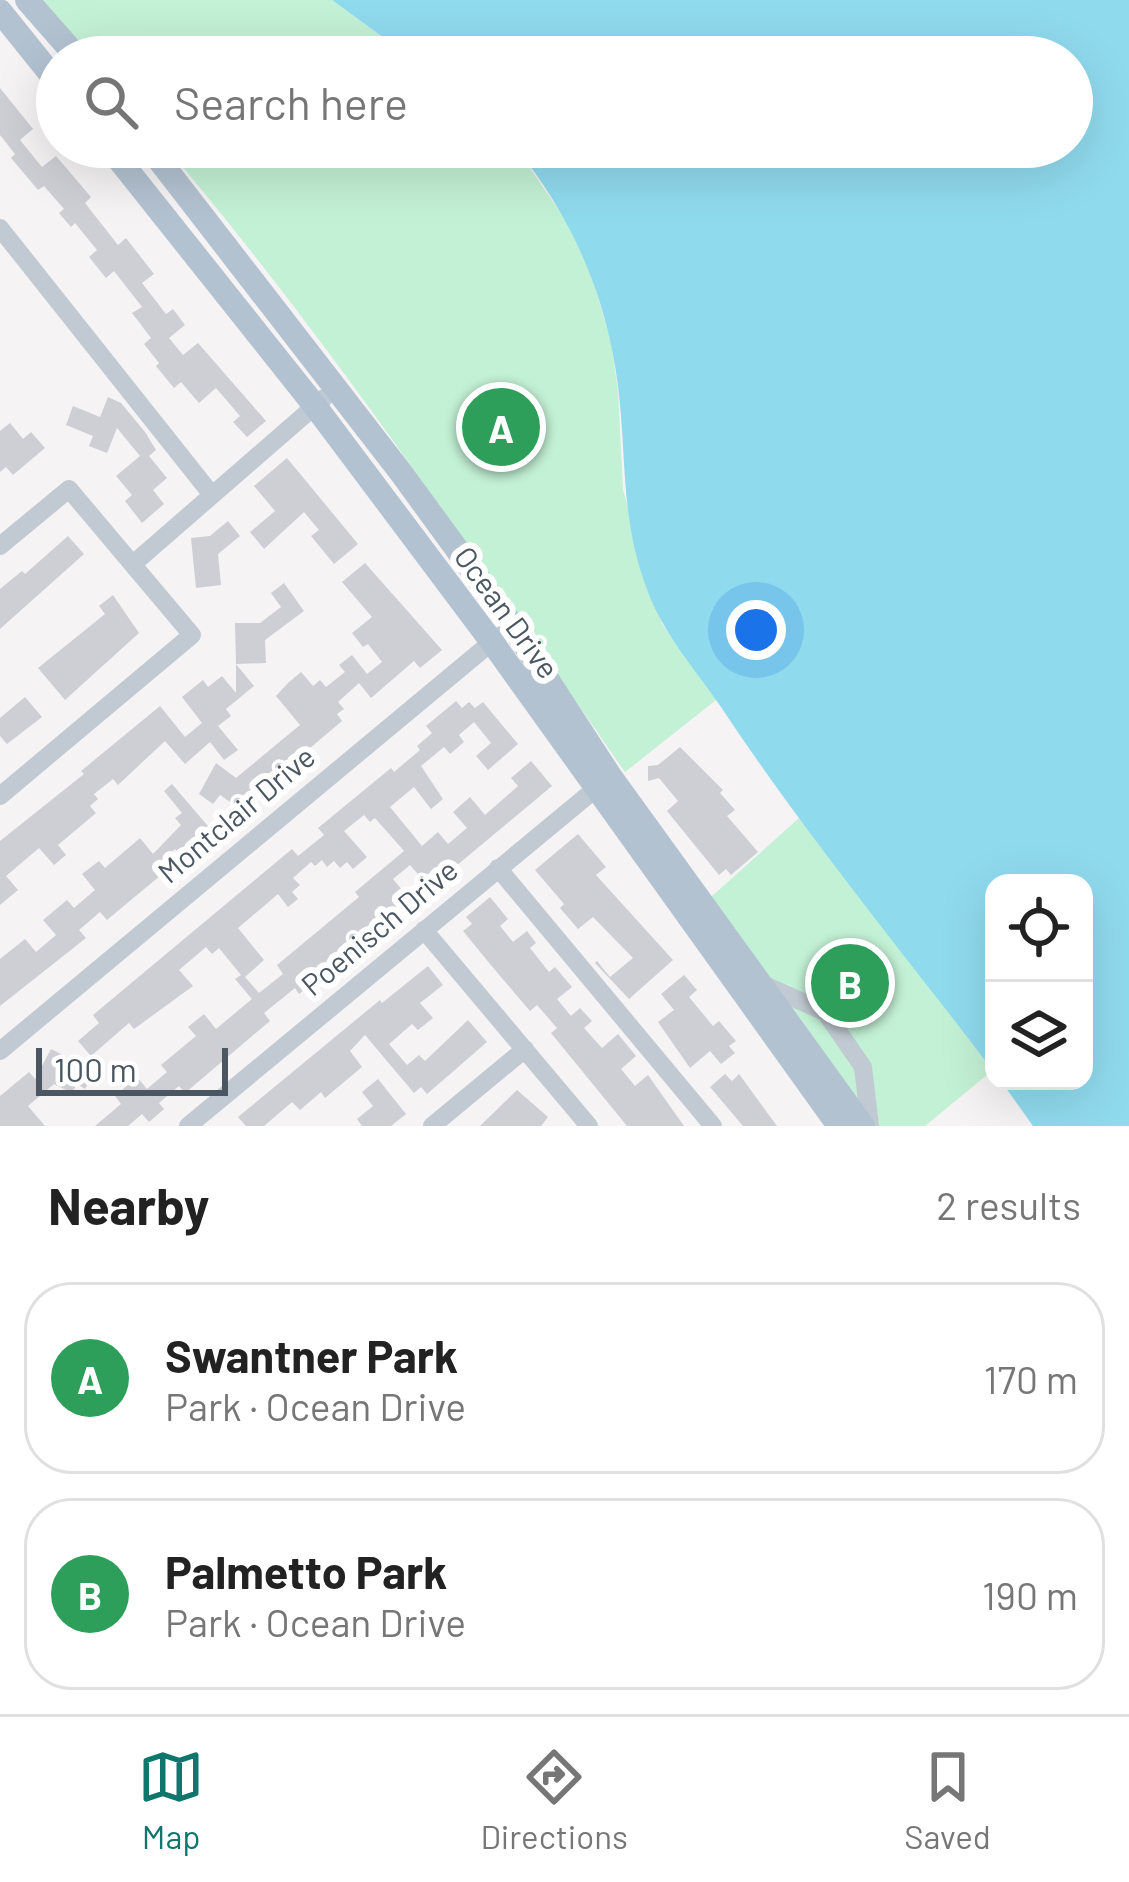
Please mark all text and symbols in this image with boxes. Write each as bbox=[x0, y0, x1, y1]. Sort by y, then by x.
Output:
search box bbox=[36, 36, 1093, 168]
icon: search bbox=[78, 69, 144, 135]
text: Search here bbox=[174, 75, 408, 129]
pin: A bbox=[462, 382, 540, 472]
street label: Ocean Drive bbox=[448, 539, 568, 685]
your location bbox=[726, 600, 786, 660]
street label: Montclair Drive bbox=[150, 737, 321, 890]
street label: Poenisch Drive bbox=[293, 851, 464, 1002]
map controls bbox=[985, 874, 1093, 1090]
button: locate bbox=[985, 874, 1093, 982]
pin: B bbox=[811, 938, 889, 1028]
button: layers bbox=[985, 982, 1093, 1090]
scale bar bbox=[36, 1042, 228, 1095]
text: 100 m bbox=[54, 1049, 137, 1089]
text: Nearby bbox=[48, 1174, 209, 1235]
text: 2 results bbox=[936, 1181, 1081, 1228]
text: Swantner Park bbox=[165, 1328, 458, 1382]
text: A bbox=[77, 1355, 103, 1402]
text: 170 m bbox=[984, 1355, 1078, 1402]
text: Park · Ocean Drive bbox=[165, 1382, 466, 1429]
text: Palmetto Park bbox=[165, 1544, 447, 1598]
text: B bbox=[78, 1571, 102, 1618]
text: 190 m bbox=[982, 1571, 1078, 1618]
text: Park · Ocean Drive bbox=[165, 1598, 466, 1645]
tab: Map bbox=[138, 1744, 204, 1856]
tab: Directions bbox=[480, 1744, 628, 1856]
tab: Saved bbox=[904, 1744, 991, 1856]

